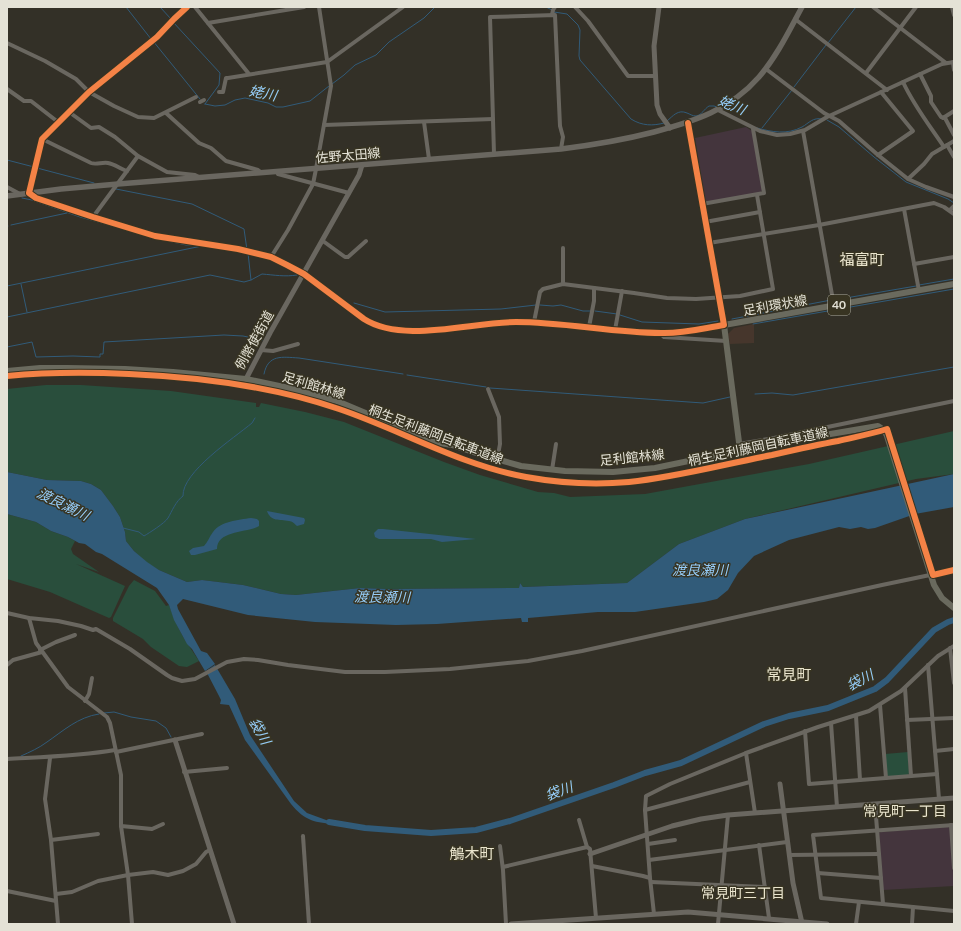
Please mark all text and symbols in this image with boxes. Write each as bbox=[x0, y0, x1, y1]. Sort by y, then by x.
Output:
water label: 姥川 bbox=[248, 81, 280, 104]
water label: 姥川 bbox=[716, 91, 750, 119]
street label: 佐野太田線 bbox=[315, 144, 381, 166]
district label: 福富町 bbox=[839, 250, 885, 268]
street label: 足利環状線 bbox=[742, 291, 808, 319]
road number: 40 bbox=[828, 295, 850, 315]
street label: 例幣使街道 bbox=[231, 308, 277, 372]
street label: 足利館林線 bbox=[281, 368, 347, 402]
street label: 桐生足利藤岡自転車道線 bbox=[366, 401, 506, 467]
street label: 桐生足利藤岡自転車道線 bbox=[686, 423, 830, 469]
street label: 足利館林線 bbox=[599, 446, 665, 468]
water label: 渡良瀬川 bbox=[34, 484, 94, 524]
water label: 渡良瀬川 bbox=[672, 561, 730, 578]
water label: 渡良瀬川 bbox=[354, 588, 412, 606]
district label: 常見町 bbox=[766, 665, 812, 683]
water label: 袋川 bbox=[843, 665, 878, 693]
water label: 袋川 bbox=[246, 714, 276, 749]
water label: 袋川 bbox=[543, 777, 577, 803]
district label: 常見町一丁目 bbox=[863, 802, 947, 819]
district label: 鵤木町 bbox=[449, 844, 495, 862]
district label: 常見町三丁目 bbox=[701, 884, 785, 901]

